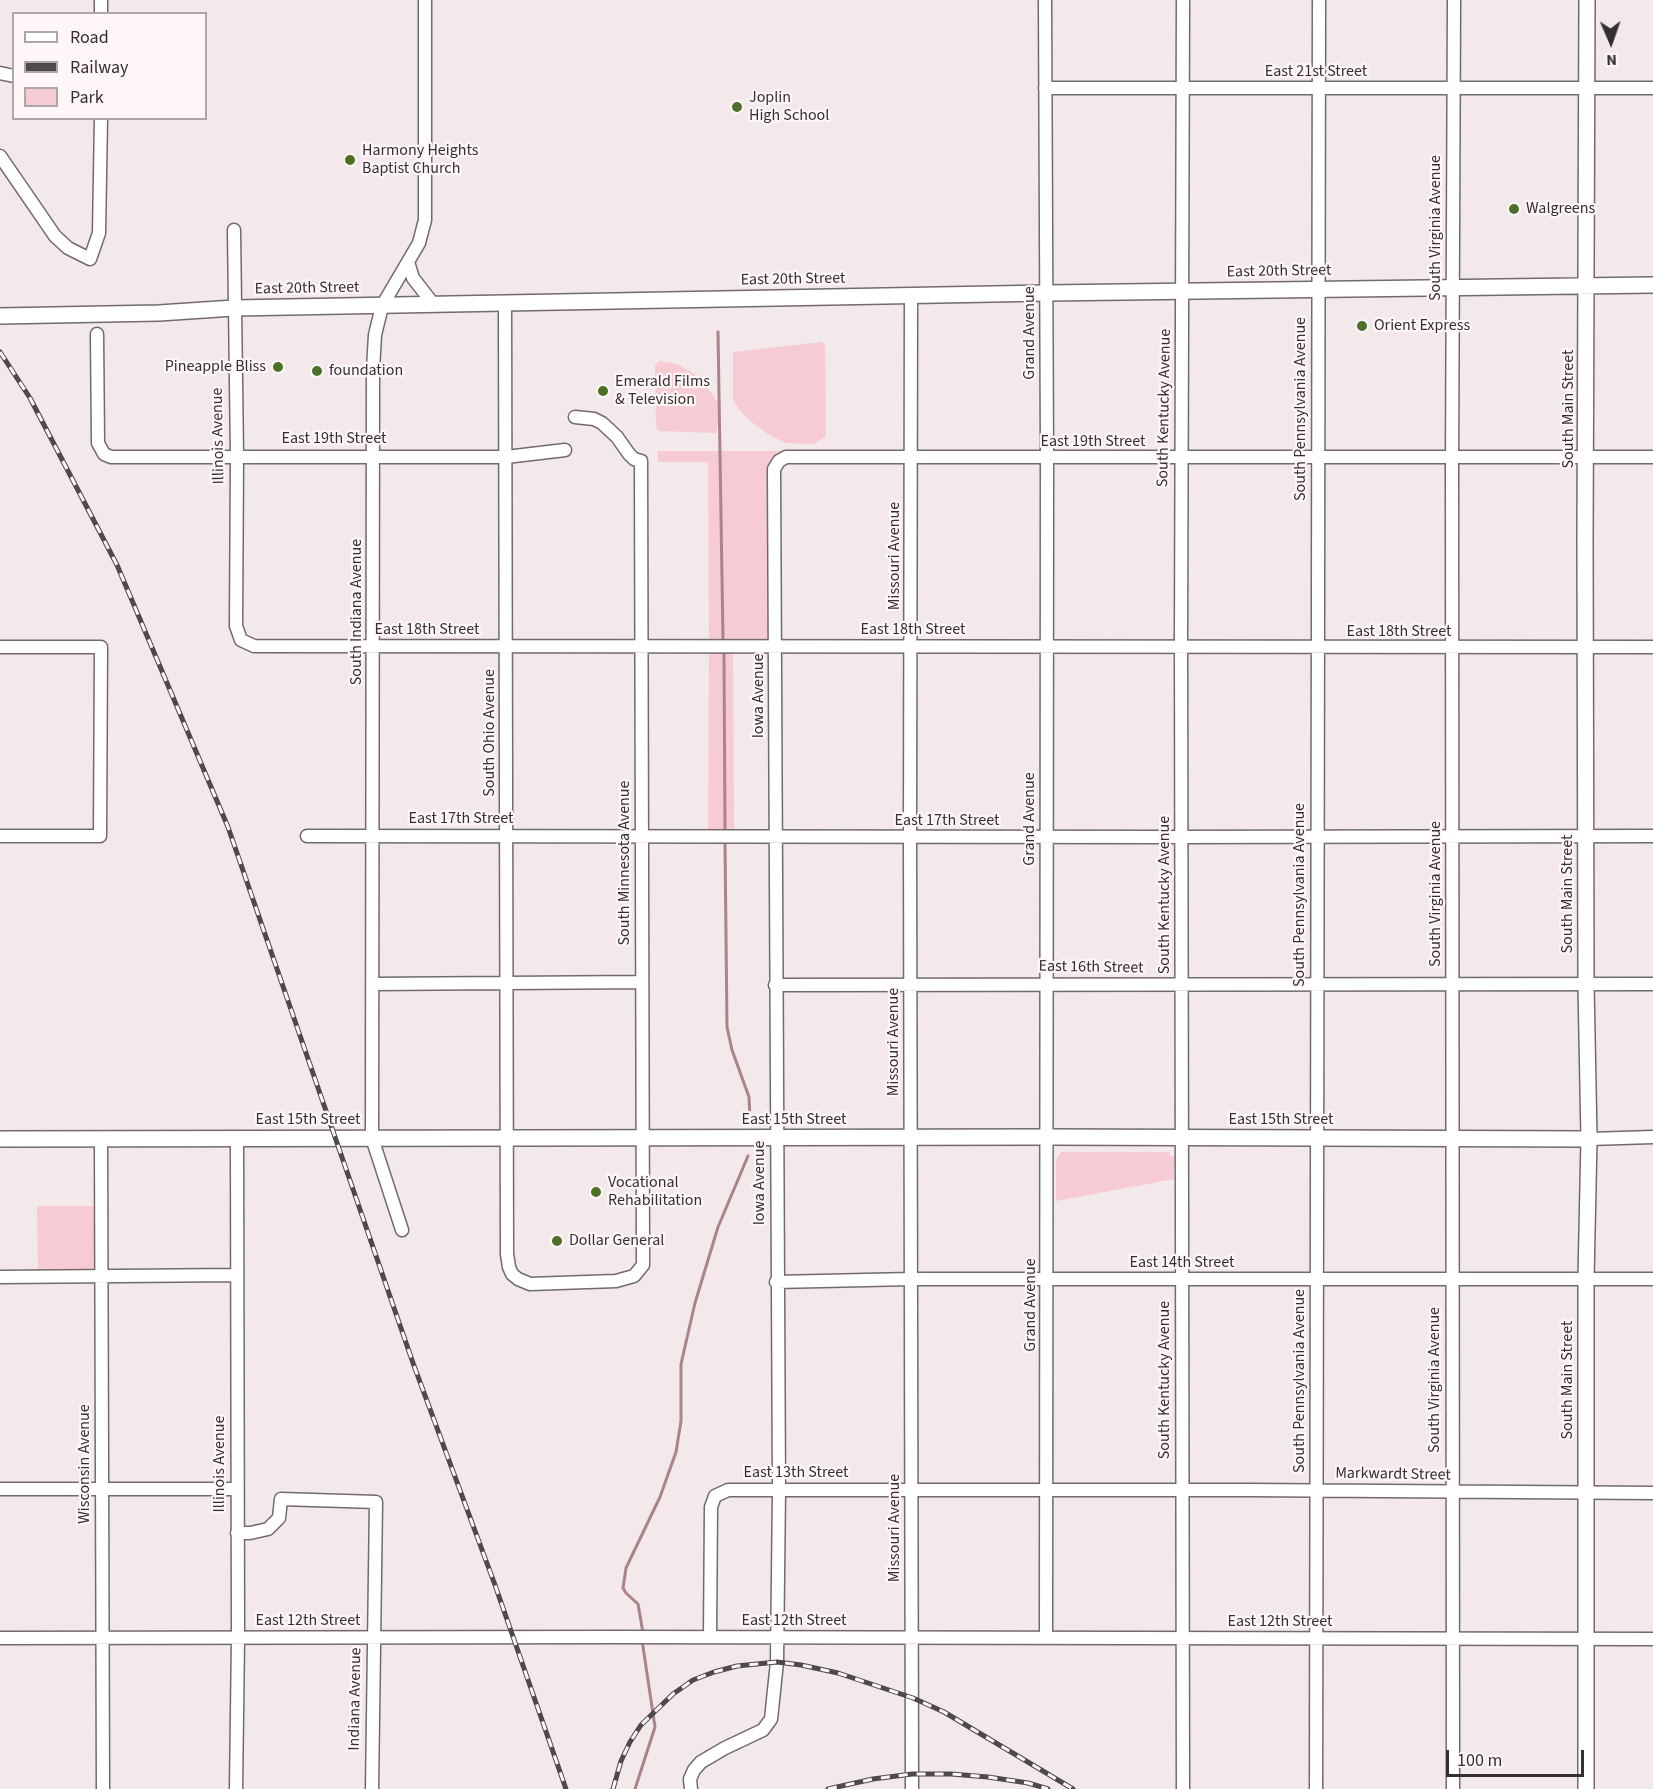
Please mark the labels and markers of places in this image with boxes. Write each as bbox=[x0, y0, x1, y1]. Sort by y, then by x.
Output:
place label: Joplin High School bbox=[749, 88, 829, 126]
marker: Joplin High School bbox=[730, 100, 744, 114]
place label: Harmony Heights Baptist Church bbox=[362, 141, 478, 179]
marker: Harmony Heights Baptist Church bbox=[343, 153, 357, 167]
place label: Walgreens bbox=[1526, 199, 1595, 219]
marker: Walgreens bbox=[1507, 202, 1521, 216]
place label: Orient Express bbox=[1374, 316, 1470, 336]
marker: Orient Express bbox=[1355, 319, 1369, 333]
place label: Pineapple Bliss bbox=[165, 357, 266, 377]
marker: Pineapple Bliss bbox=[271, 360, 285, 374]
place label: foundation bbox=[329, 361, 403, 381]
marker: foundation bbox=[310, 364, 324, 378]
place label: Emerald Films & Television bbox=[615, 372, 710, 410]
marker: Emerald Films & Television bbox=[596, 384, 610, 398]
place label: Vocational Rehabilitation bbox=[608, 1173, 702, 1211]
marker: Vocational Rehabilitation bbox=[589, 1185, 603, 1199]
place label: Dollar General bbox=[569, 1231, 664, 1251]
marker: Dollar General bbox=[550, 1234, 564, 1248]

